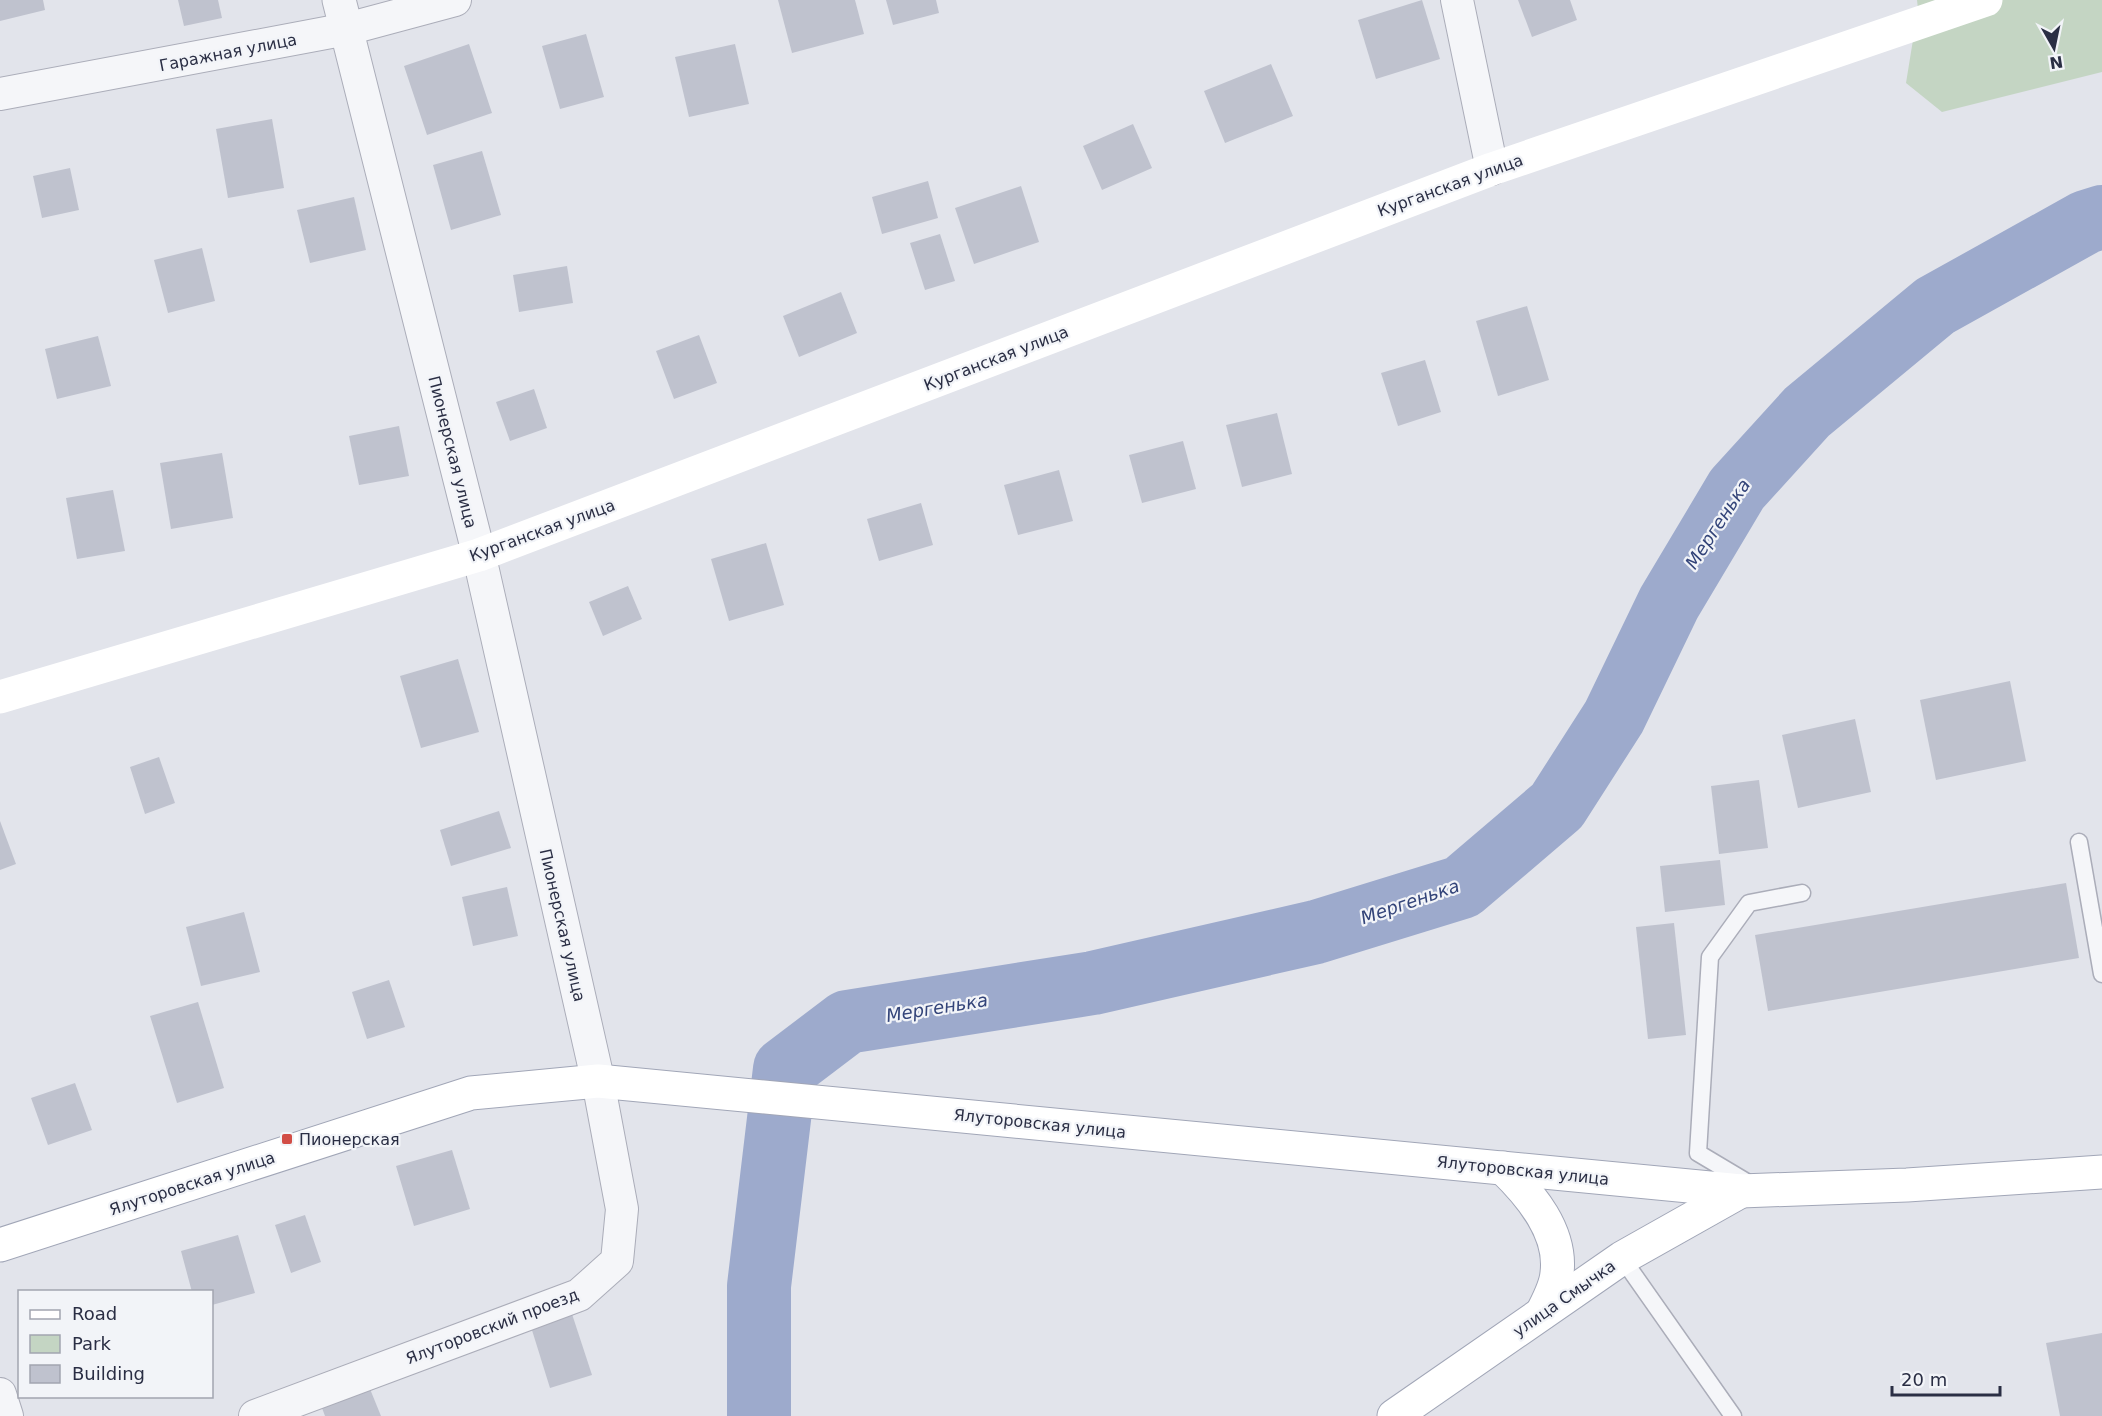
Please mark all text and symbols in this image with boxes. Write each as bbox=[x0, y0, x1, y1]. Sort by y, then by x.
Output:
north arrow bbox=[2024, 18, 2084, 78]
street label: Гаражная улица bbox=[158, 30, 298, 75]
text: N bbox=[2048, 52, 2064, 73]
street label: Курганская улица bbox=[1375, 150, 1526, 221]
street label: Курганская улица bbox=[921, 322, 1071, 395]
street label: Пионерская улица bbox=[424, 374, 481, 530]
water label: Мергенька bbox=[1681, 475, 1754, 573]
street label: Курганская улица bbox=[467, 495, 618, 566]
street label: Пионерская улица bbox=[536, 847, 589, 1003]
water label: Мергенька bbox=[1358, 875, 1462, 928]
water label: Мергенька bbox=[884, 989, 989, 1026]
street label: Ялуторовская улица bbox=[953, 1105, 1127, 1142]
place label: Пионерская bbox=[299, 1130, 400, 1149]
marker: Пионерская bbox=[280, 1132, 294, 1146]
street label: Ялуторовская улица bbox=[107, 1148, 277, 1219]
street label: Ялуторовская улица bbox=[1436, 1152, 1610, 1189]
street label: улица Смычка bbox=[1509, 1256, 1619, 1341]
street label: Ялуторовский проезд bbox=[403, 1285, 581, 1368]
legend bbox=[18, 1290, 213, 1398]
text: Road bbox=[72, 1303, 117, 1324]
text: Park bbox=[72, 1333, 111, 1354]
scale bar bbox=[1892, 1359, 2000, 1397]
text: Building bbox=[72, 1363, 145, 1384]
text: 20 m bbox=[1901, 1369, 1947, 1390]

